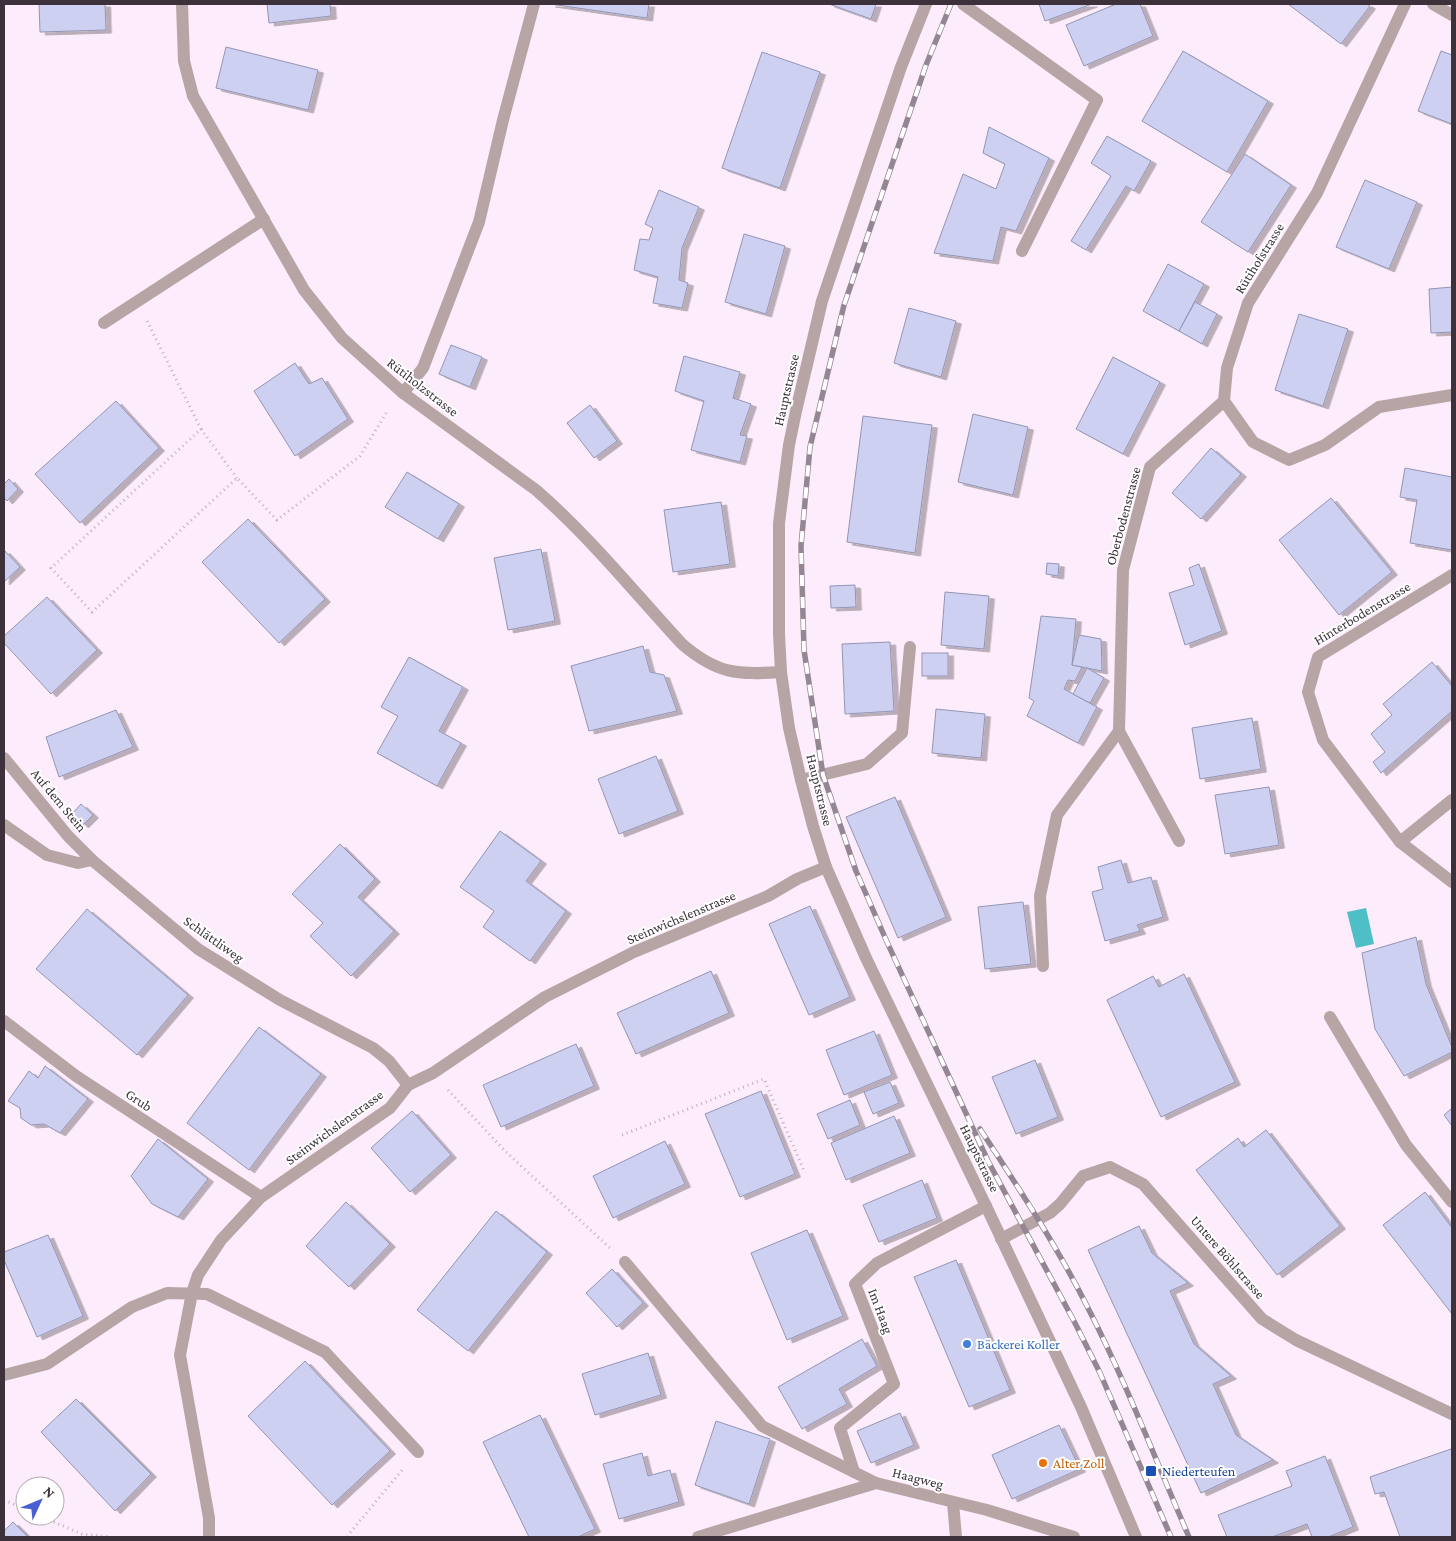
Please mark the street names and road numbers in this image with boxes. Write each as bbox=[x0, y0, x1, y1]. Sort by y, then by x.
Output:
street label: Rütihofstrasse bbox=[1231, 220, 1287, 296]
street label: Hauptstrasse bbox=[770, 352, 802, 428]
street label: Rütiholzstrasse bbox=[384, 354, 462, 420]
street label: Oberbodenstrasse bbox=[1102, 465, 1144, 567]
street label: Hinterbodenstrasse bbox=[1311, 578, 1413, 648]
street label: Hauptstrasse bbox=[803, 752, 837, 828]
street label: Auf dem Stein bbox=[28, 765, 90, 835]
street label: Steinwichslenstrasse bbox=[624, 887, 738, 947]
street label: Schlättliweg bbox=[181, 912, 247, 966]
street label: Grub bbox=[123, 1085, 155, 1115]
street label: Steinwichslenstrasse bbox=[282, 1086, 386, 1168]
street label: Hauptstrasse bbox=[957, 1122, 1003, 1194]
street label: Untere Böhlstrasse bbox=[1188, 1212, 1268, 1302]
street label: Im Haag bbox=[865, 1286, 897, 1336]
street label: Haagweg bbox=[891, 1464, 945, 1492]

